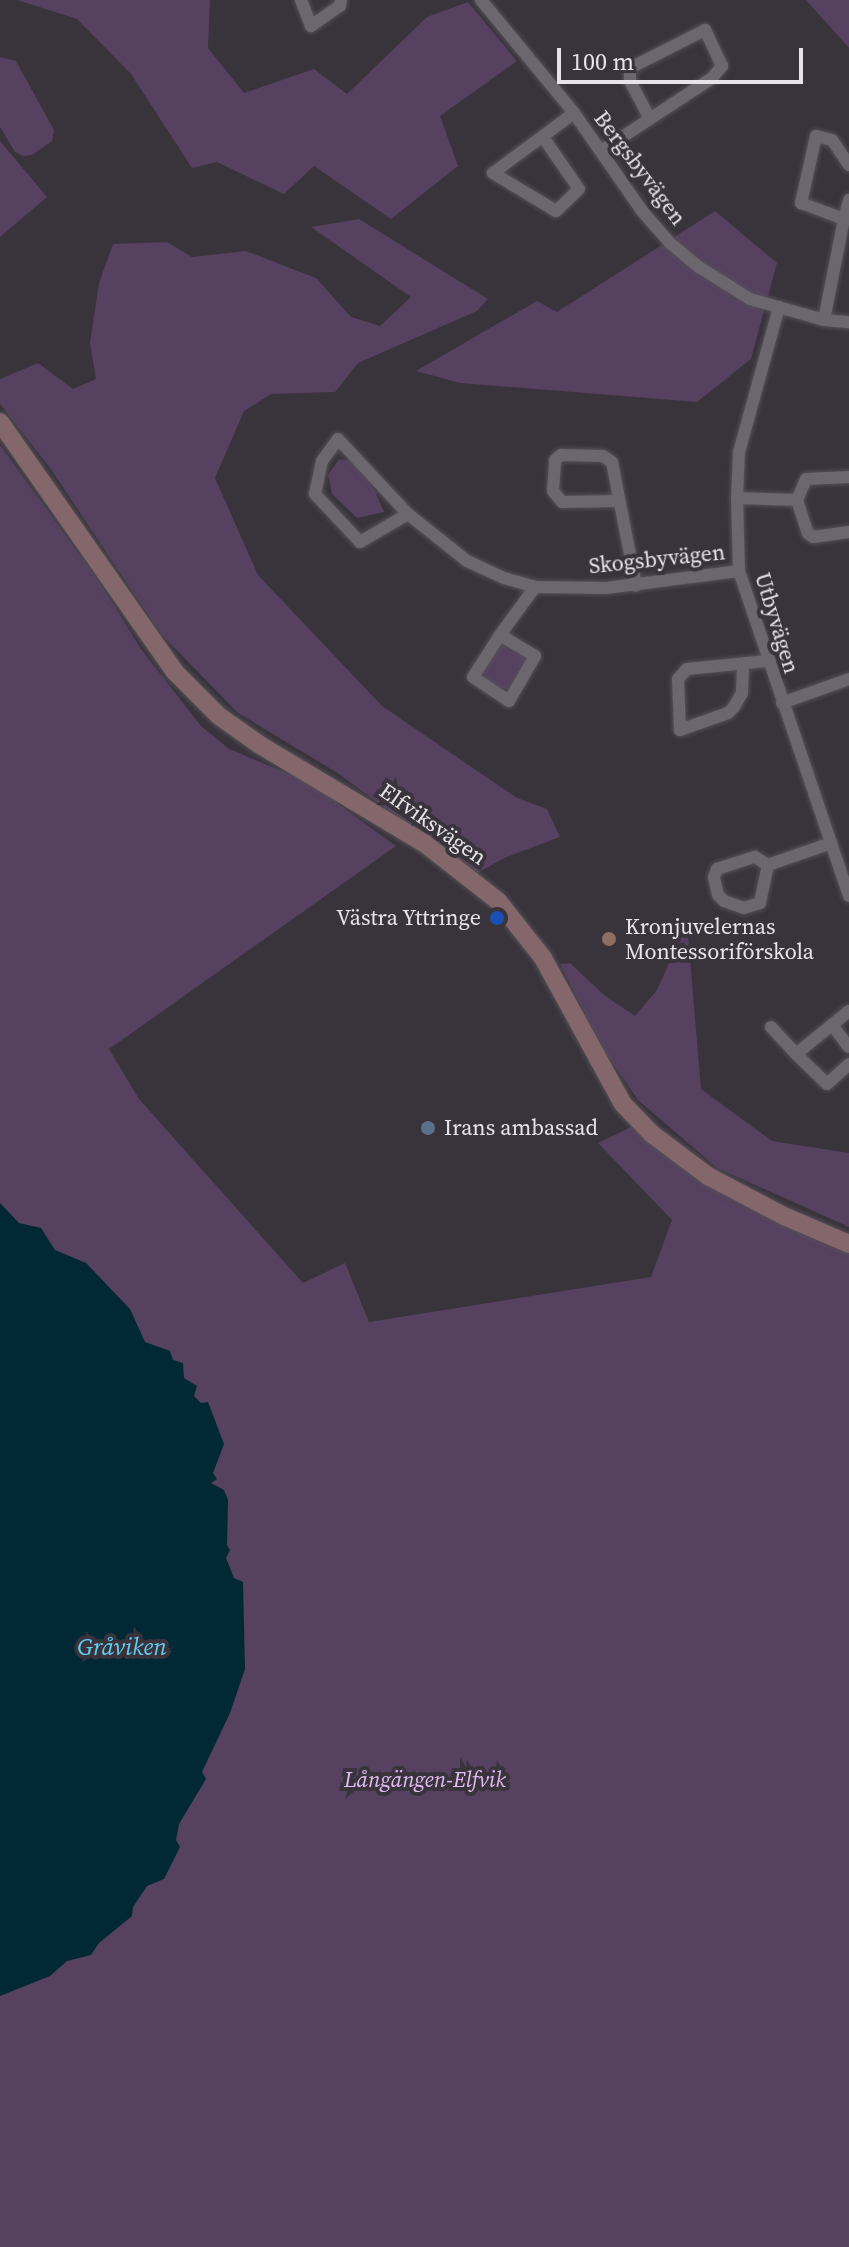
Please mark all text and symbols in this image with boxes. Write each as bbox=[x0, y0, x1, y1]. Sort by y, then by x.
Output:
scale bar bbox=[561, 32, 807, 82]
text: 100 m bbox=[571, 45, 634, 78]
street label: Bergsbyvägen bbox=[588, 106, 692, 230]
street label: Skogsbyvägen bbox=[588, 539, 726, 579]
street label: Utbyvägen bbox=[749, 569, 805, 677]
street label: Elfviksvägen bbox=[375, 778, 491, 870]
place label: Västra Yttringe bbox=[336, 905, 481, 931]
marker: Västra Yttringe bbox=[488, 909, 506, 927]
place label: Kronjuvelernas Montessoriförskola bbox=[625, 913, 814, 964]
marker: Kronjuvelernas Montessoriförskola bbox=[600, 930, 618, 948]
place label: Irans ambassad bbox=[444, 1115, 598, 1141]
marker: Irans ambassad bbox=[419, 1119, 437, 1137]
water label: Gråviken bbox=[77, 1633, 167, 1661]
park label: Långängen-Elfvik bbox=[344, 1767, 506, 1793]

